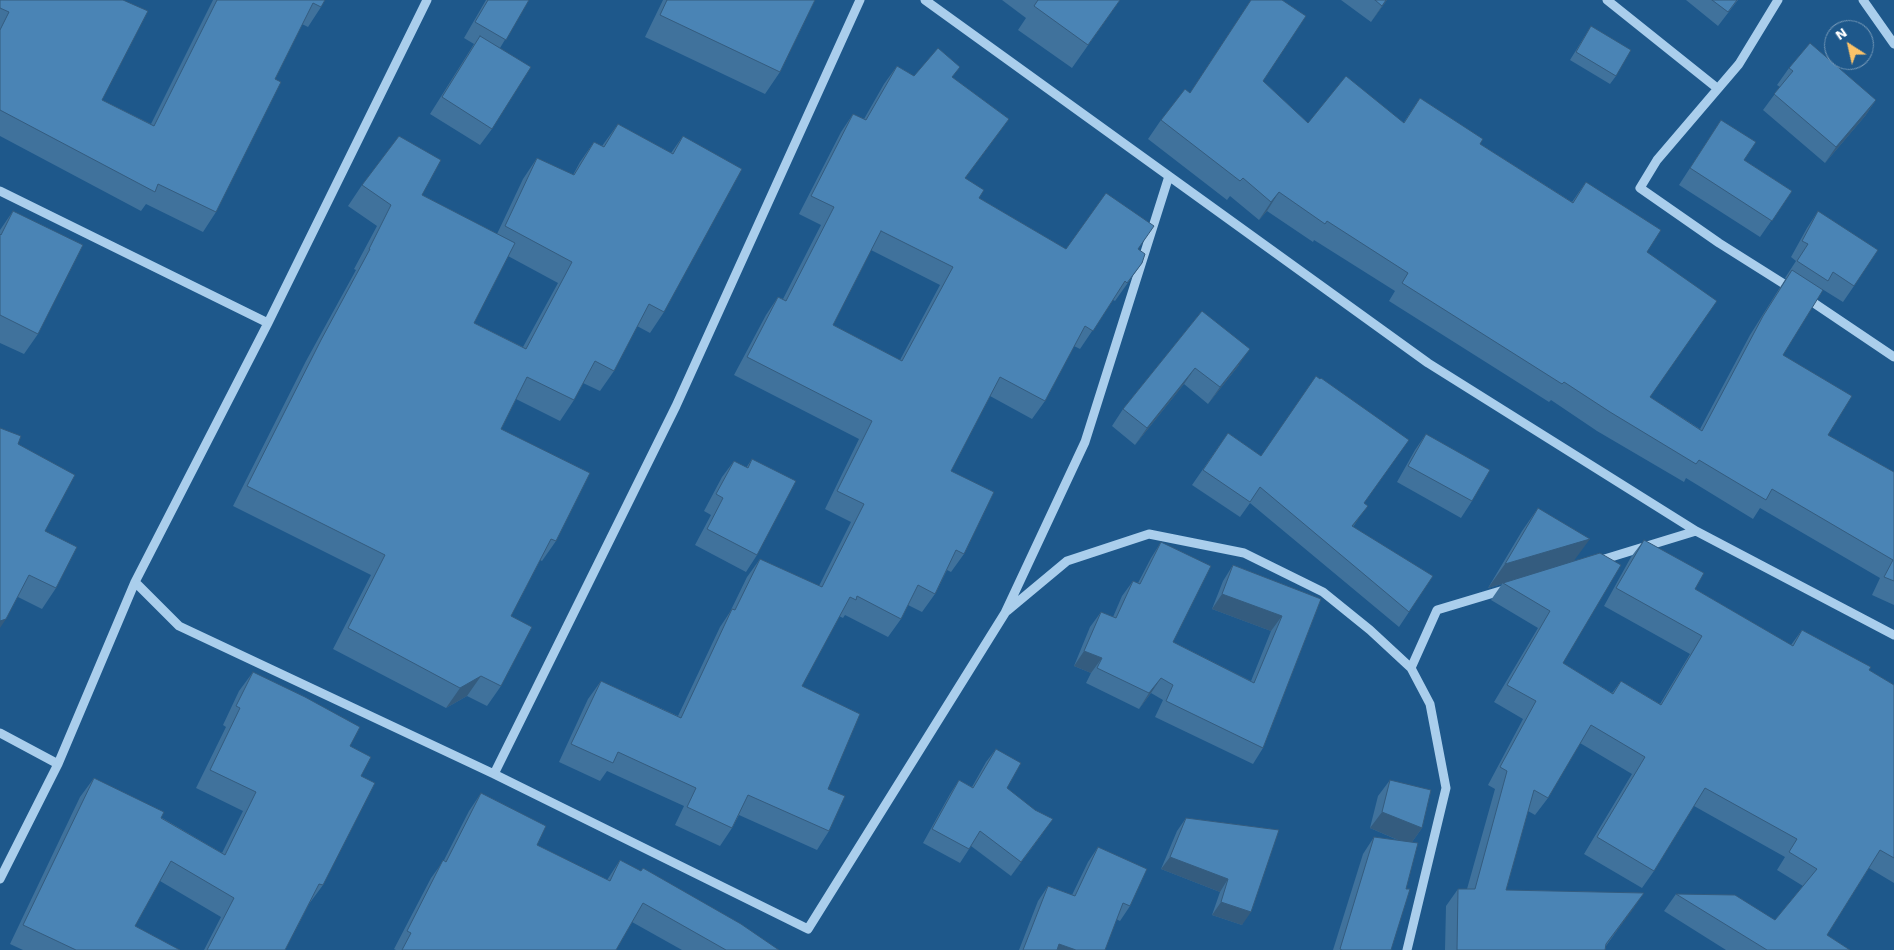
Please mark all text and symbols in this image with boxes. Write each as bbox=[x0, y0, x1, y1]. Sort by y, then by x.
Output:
north arrow bbox=[1824, 20, 1874, 70]
text: N bbox=[1832, 24, 1850, 43]

